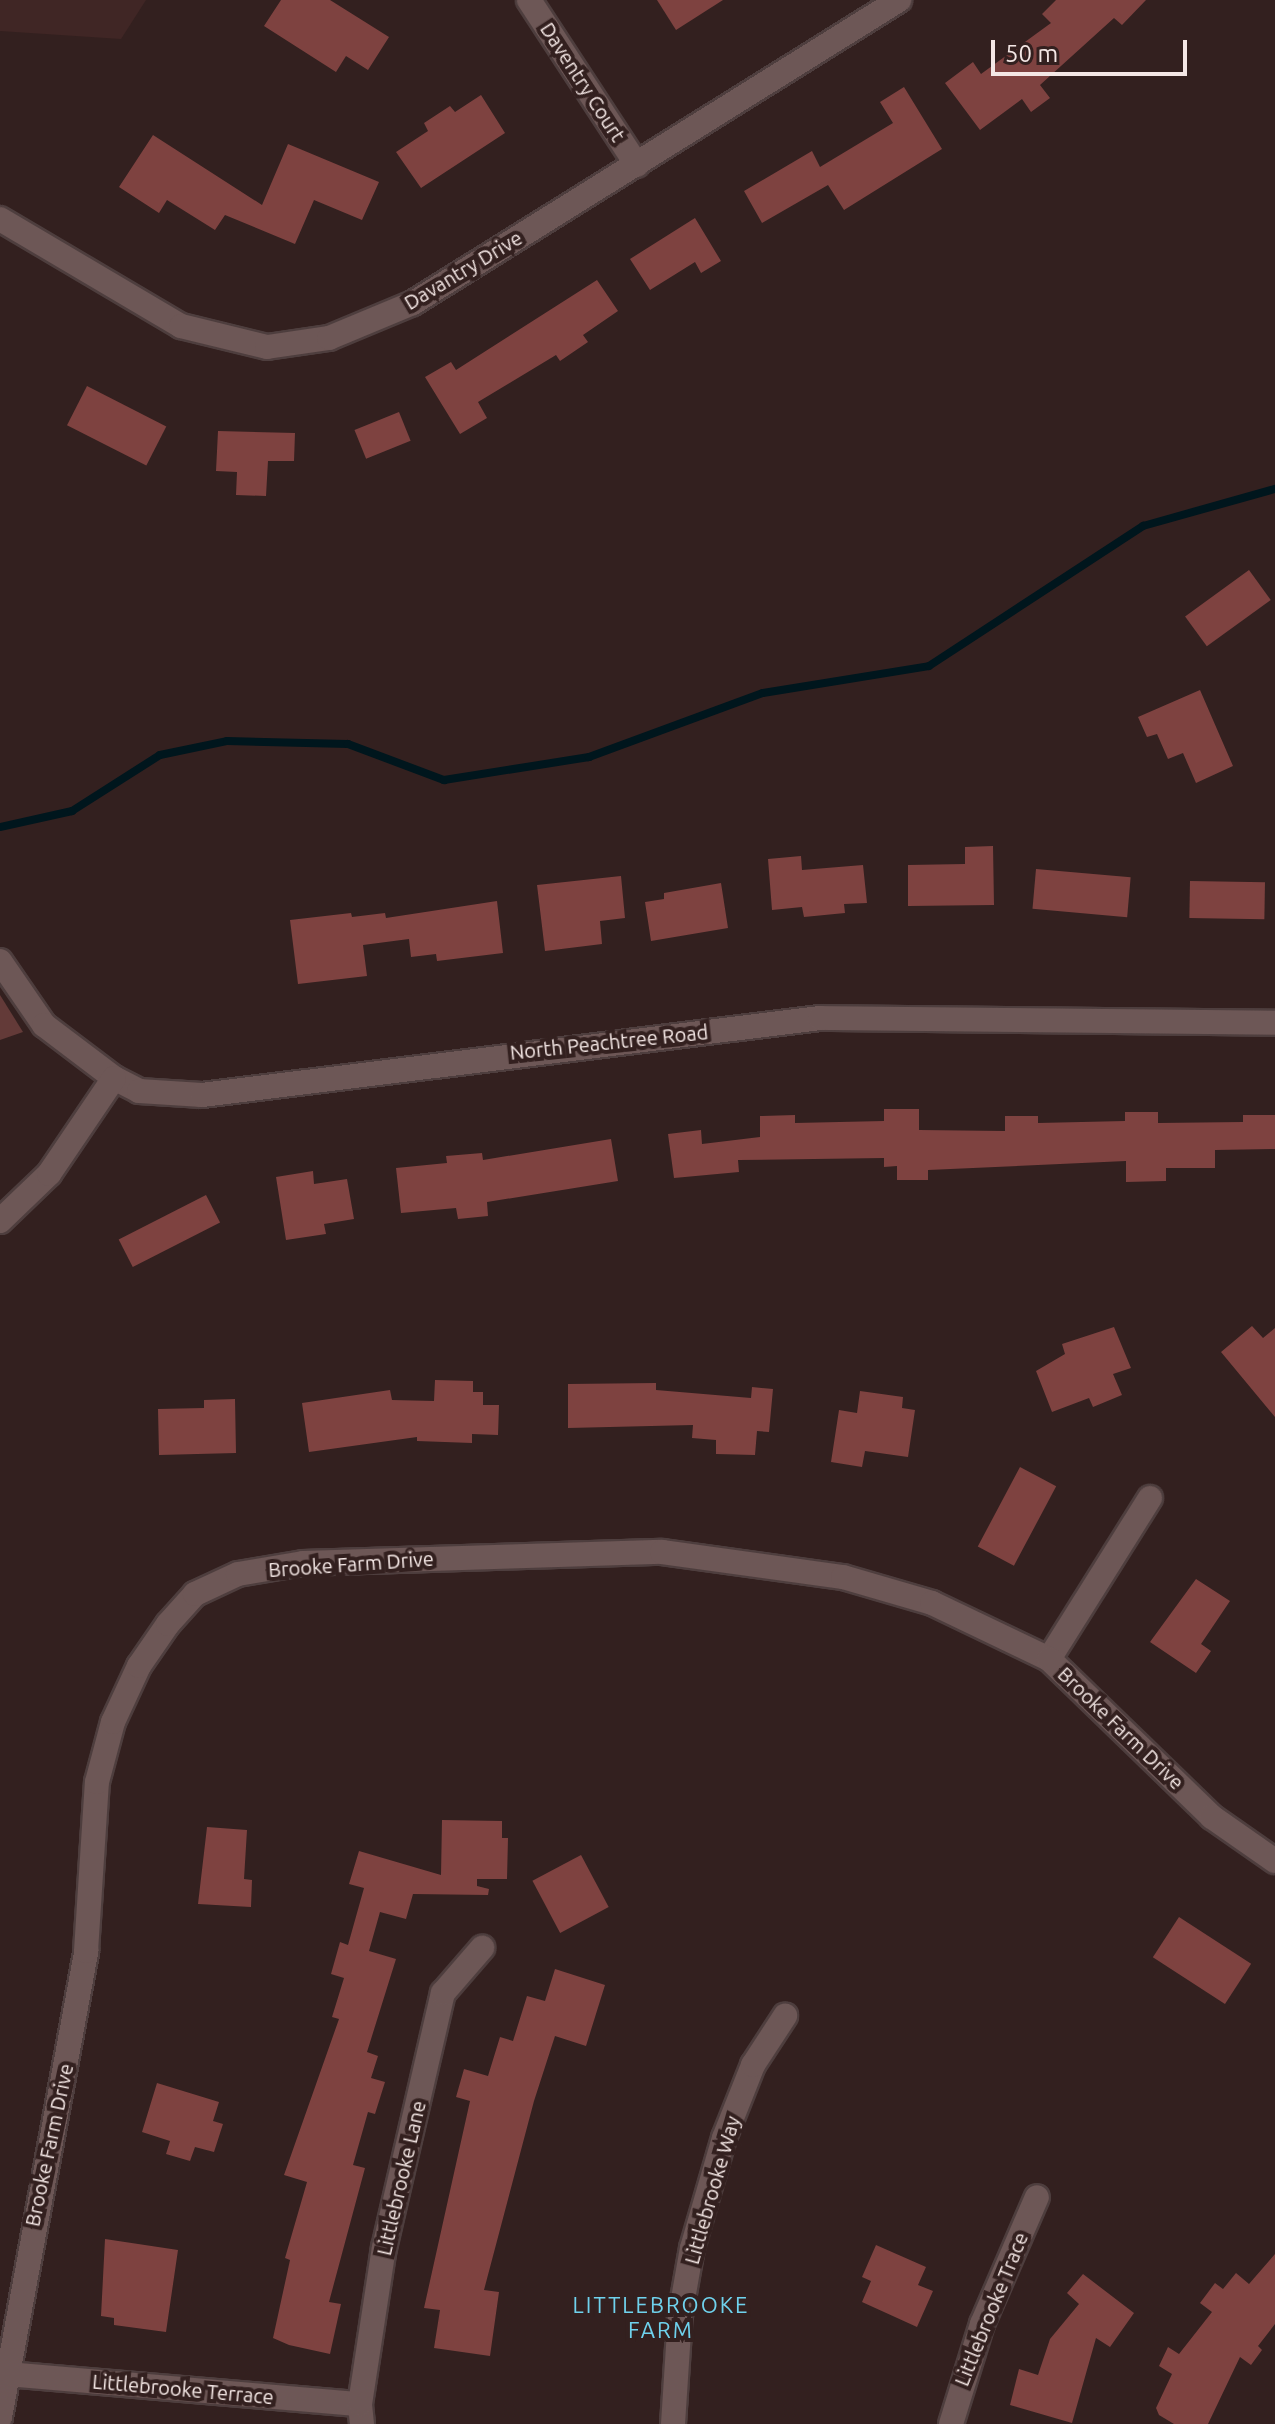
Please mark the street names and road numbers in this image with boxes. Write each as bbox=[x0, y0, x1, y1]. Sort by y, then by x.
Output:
street label: Daventry Court bbox=[536, 18, 630, 146]
street label: Davantry Drive bbox=[400, 225, 526, 315]
street label: North Peachtree Road bbox=[509, 1020, 709, 1064]
street label: Brooke Farm Drive bbox=[267, 1546, 435, 1582]
street label: Brooke Farm Drive bbox=[1053, 1662, 1189, 1794]
street label: Brooke Farm Drive bbox=[20, 2061, 78, 2229]
street label: Littlebrooke Lane bbox=[372, 2098, 430, 2258]
street label: Littlebrooke Way bbox=[679, 2113, 745, 2267]
street label: Littlebrooke Trace bbox=[949, 2229, 1033, 2389]
street label: Littlebrooke Terrace bbox=[91, 2369, 275, 2409]

